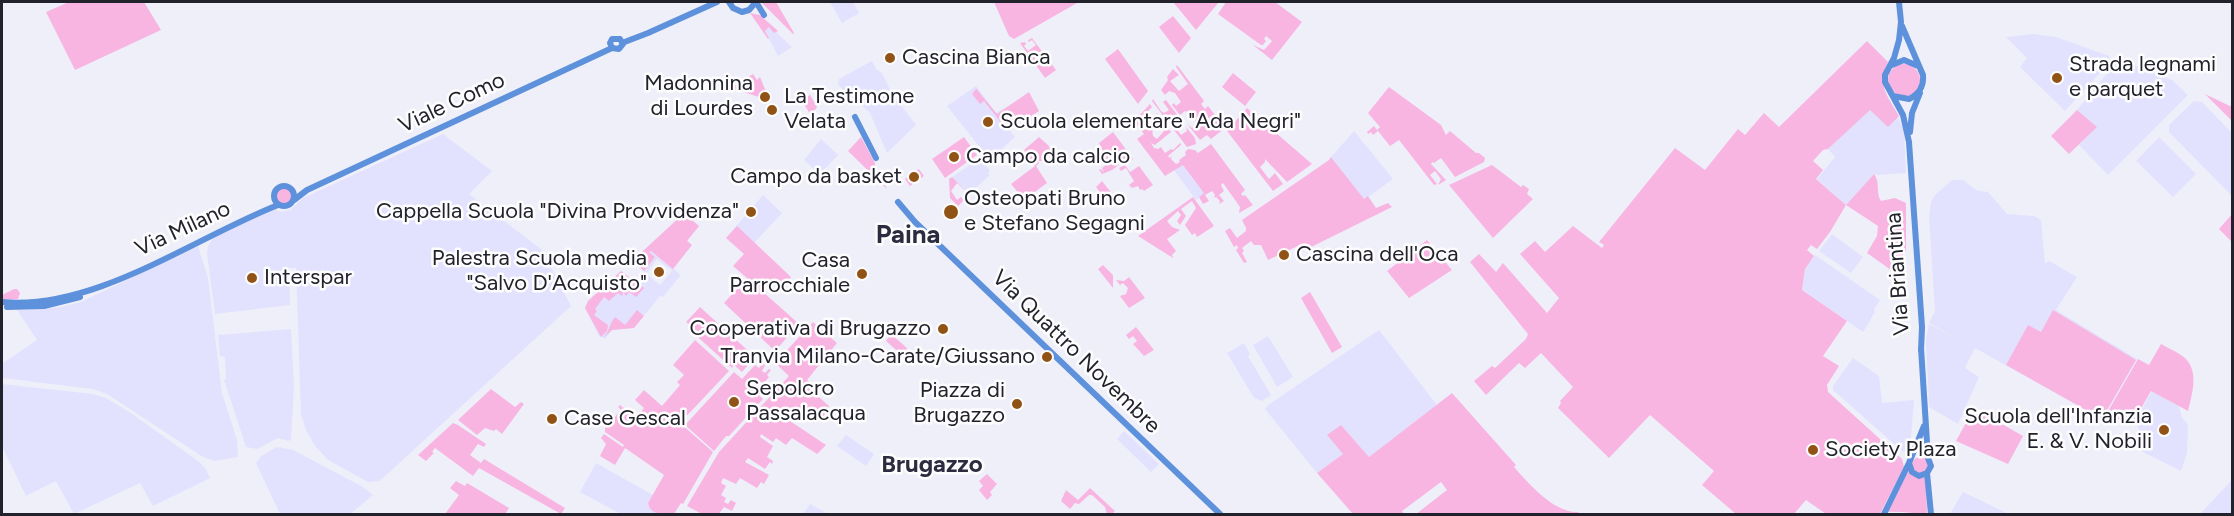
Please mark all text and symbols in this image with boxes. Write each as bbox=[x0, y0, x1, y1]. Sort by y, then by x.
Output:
place label: Cascina Bianca bbox=[902, 45, 1050, 71]
marker: Cascina Bianca bbox=[883, 51, 897, 65]
place label: Strada legnami e parquet bbox=[2069, 52, 2216, 104]
street label: Viale Como bbox=[395, 67, 509, 139]
place label: Madonnina di Lourdes bbox=[644, 71, 753, 122]
marker: Strada legnami e parquet bbox=[2050, 71, 2064, 85]
place label: La Testimone Velata bbox=[784, 84, 914, 136]
marker: Madonnina di Lourdes bbox=[758, 90, 772, 104]
marker: La Testimone Velata bbox=[765, 103, 779, 117]
place label: Scuola elementare "Ada Negri" bbox=[1000, 109, 1301, 135]
marker: Scuola elementare "Ada Negri" bbox=[981, 115, 995, 129]
place label: Campo da calcio bbox=[966, 144, 1130, 170]
marker: Campo da calcio bbox=[947, 150, 961, 164]
place label: Campo da basket bbox=[730, 164, 902, 190]
marker: Campo da basket bbox=[907, 170, 921, 184]
place label: Osteopati Bruno e Stefano Segagni bbox=[964, 186, 1145, 237]
street label: Via Milano bbox=[131, 196, 235, 262]
place label: Cappella Scuola "Divina Provvidenza" bbox=[376, 199, 739, 225]
marker: Osteopati Bruno e Stefano Segagni bbox=[942, 203, 960, 221]
marker: Cappella Scuola "Divina Provvidenza" bbox=[744, 205, 758, 219]
street label: Via Briantina bbox=[1881, 212, 1915, 336]
district label: Paina bbox=[876, 219, 940, 251]
place label: Cascina dell'Oca bbox=[1296, 242, 1458, 268]
place label: Palestra Scuola media "Salvo D'Acquisto" bbox=[432, 246, 647, 298]
place label: Casa Parrocchiale bbox=[729, 248, 850, 300]
marker: Cascina dell'Oca bbox=[1277, 248, 1291, 262]
place label: Interspar bbox=[264, 265, 352, 291]
marker: Palestra Scuola media "Salvo D'Acquisto" bbox=[652, 265, 666, 279]
street label: Via Quattro Novembre bbox=[986, 265, 1166, 439]
marker: Casa Parrocchiale bbox=[855, 267, 869, 281]
marker: Interspar bbox=[245, 271, 259, 285]
place label: Cooperativa di Brugazzo bbox=[690, 316, 931, 342]
marker: Cooperativa di Brugazzo bbox=[936, 322, 950, 336]
place label: Tranvia Milano-Carate/Giussano bbox=[721, 344, 1035, 370]
marker: Tranvia Milano-Carate/Giussano bbox=[1040, 350, 1054, 364]
place label: Sepolcro Passalacqua bbox=[746, 376, 866, 428]
place label: Piazza di Brugazzo bbox=[913, 378, 1005, 430]
marker: Sepolcro Passalacqua bbox=[727, 395, 741, 409]
marker: Piazza di Brugazzo bbox=[1010, 397, 1024, 411]
place label: Scuola dell'Infanzia E. & V. Nobili bbox=[1964, 404, 2152, 456]
place label: Case Gescal bbox=[564, 406, 686, 432]
marker: Case Gescal bbox=[545, 412, 559, 426]
marker: Scuola dell'Infanzia E. & V. Nobili bbox=[2157, 423, 2171, 437]
place label: Society Plaza bbox=[1825, 437, 1956, 463]
marker: Society Plaza bbox=[1806, 443, 1820, 457]
district label: Brugazzo bbox=[881, 451, 983, 479]

